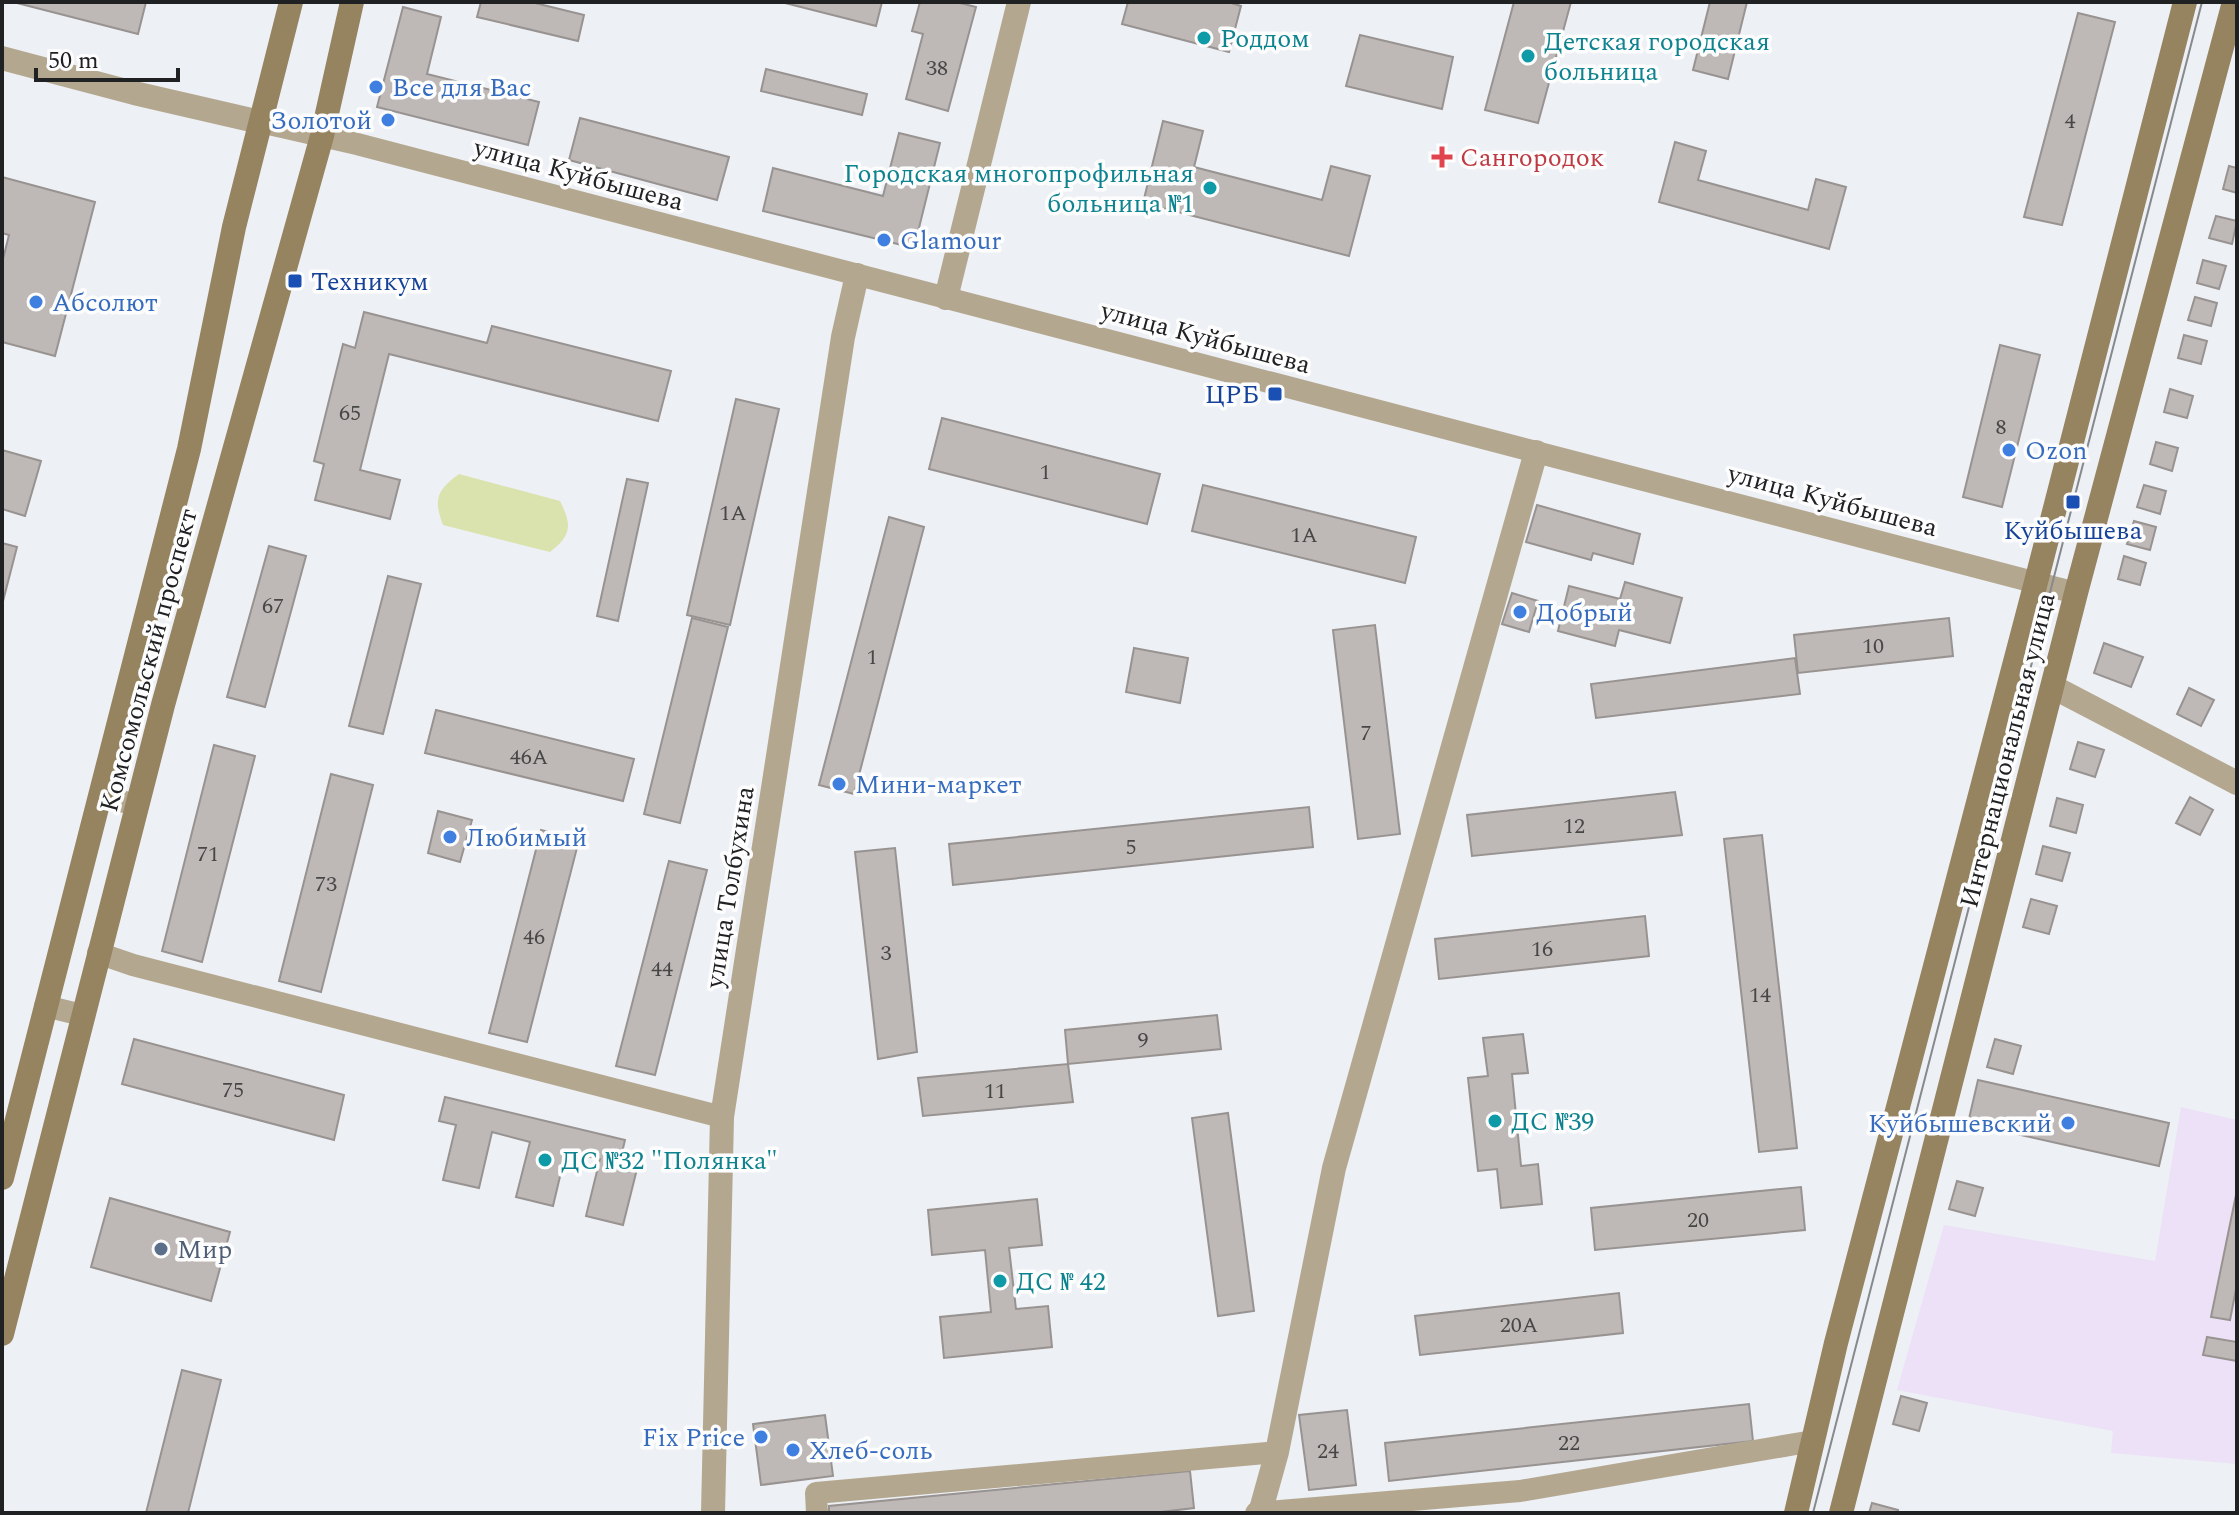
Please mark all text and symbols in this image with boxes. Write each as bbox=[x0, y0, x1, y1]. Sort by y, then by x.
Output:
place label: Роддом bbox=[1220, 19, 1310, 59]
place label: Детская городская больница bbox=[1544, 22, 1770, 92]
marker: Роддом bbox=[1195, 29, 1213, 47]
scale bar bbox=[36, 32, 178, 82]
text: 50 m bbox=[48, 43, 99, 79]
marker: Детская городская больница bbox=[1519, 47, 1537, 65]
house number: 38 bbox=[926, 52, 948, 85]
place label: Все для Вас bbox=[392, 68, 532, 108]
marker: Все для Вас bbox=[367, 78, 385, 96]
place label: Золотой bbox=[270, 101, 372, 141]
house number: 4 bbox=[2064, 105, 2076, 138]
marker: Золотой bbox=[379, 111, 397, 129]
street label: улица Куйбышева bbox=[468, 127, 688, 222]
place label: Сангородок bbox=[1460, 138, 1604, 178]
marker: Сангородок bbox=[1431, 146, 1453, 168]
place label: Городская многопрофильная больница №1 bbox=[844, 154, 1194, 224]
marker: Городская многопрофильная больница №1 bbox=[1201, 179, 1219, 197]
place label: Glamour bbox=[900, 221, 1002, 261]
marker: Glamour bbox=[875, 231, 893, 249]
place label: Техникум bbox=[311, 262, 429, 302]
marker: Техникум bbox=[286, 272, 304, 290]
place label: Абсолют bbox=[52, 283, 158, 323]
street label: улица Куйбышева bbox=[1095, 290, 1315, 385]
marker: Абсолют bbox=[27, 293, 45, 311]
place label: ЦРБ bbox=[1205, 375, 1259, 415]
marker: ЦРБ bbox=[1266, 385, 1284, 403]
house number: 65 bbox=[339, 397, 361, 430]
house number: 8 bbox=[1995, 411, 2007, 444]
place label: Ozon bbox=[2025, 431, 2087, 471]
marker: Ozon bbox=[2000, 441, 2018, 459]
street label: улица Куйбышева bbox=[1722, 453, 1942, 548]
house number: 1 bbox=[1039, 456, 1051, 489]
marker: Куйбышева bbox=[2064, 493, 2082, 511]
house number: 1А bbox=[719, 497, 747, 530]
street label: Комсомольский проспект bbox=[89, 504, 209, 816]
place label: Куйбышева bbox=[2003, 511, 2143, 551]
house number: 1А bbox=[1290, 519, 1318, 552]
street label: Интернациональная улица bbox=[1949, 588, 2067, 912]
house number: 67 bbox=[262, 590, 284, 623]
place label: Добрый bbox=[1536, 593, 1633, 633]
marker: Добрый bbox=[1511, 603, 1529, 621]
house number: 10 bbox=[1862, 630, 1884, 663]
house number: 1 bbox=[866, 641, 878, 674]
house number: 7 bbox=[1360, 717, 1372, 750]
house number: 46А bbox=[510, 741, 548, 774]
place label: Мини-маркет bbox=[855, 765, 1022, 805]
marker: Мини-маркет bbox=[830, 775, 848, 793]
street label: улица Толбухина bbox=[694, 783, 766, 992]
house number: 12 bbox=[1563, 810, 1585, 843]
place label: Любимый bbox=[466, 818, 587, 858]
marker: Любимый bbox=[441, 828, 459, 846]
house number: 5 bbox=[1125, 831, 1137, 864]
house number: 71 bbox=[197, 838, 219, 871]
house number: 73 bbox=[315, 868, 337, 901]
house number: 46 bbox=[523, 921, 545, 954]
house number: 16 bbox=[1531, 933, 1553, 966]
house number: 3 bbox=[880, 937, 892, 970]
house number: 44 bbox=[651, 953, 673, 986]
house number: 14 bbox=[1749, 979, 1771, 1012]
house number: 9 bbox=[1137, 1024, 1149, 1057]
house number: 75 bbox=[222, 1074, 244, 1107]
house number: 11 bbox=[984, 1075, 1006, 1108]
place label: ДС №39 bbox=[1511, 1102, 1594, 1142]
place label: Куйбышевский bbox=[1868, 1104, 2052, 1144]
marker: ДС №39 bbox=[1486, 1112, 1504, 1130]
marker: Куйбышевский bbox=[2059, 1114, 2077, 1132]
place label: ДС №32 "Полянка" bbox=[561, 1141, 778, 1181]
marker: ДС №32 "Полянка" bbox=[536, 1151, 554, 1169]
house number: 20 bbox=[1687, 1204, 1709, 1237]
place label: Мир bbox=[177, 1230, 232, 1270]
marker: Мир bbox=[152, 1240, 170, 1258]
place label: ДС № 42 bbox=[1016, 1262, 1106, 1302]
marker: ДС № 42 bbox=[991, 1272, 1009, 1290]
house number: 20А bbox=[1500, 1309, 1538, 1342]
place label: Fix Price bbox=[642, 1418, 745, 1458]
house number: 22 bbox=[1558, 1427, 1580, 1460]
marker: Fix Price bbox=[752, 1428, 770, 1446]
place label: Хлеб-соль bbox=[809, 1431, 932, 1471]
house number: 24 bbox=[1317, 1435, 1339, 1468]
marker: Хлеб-соль bbox=[784, 1441, 802, 1459]

